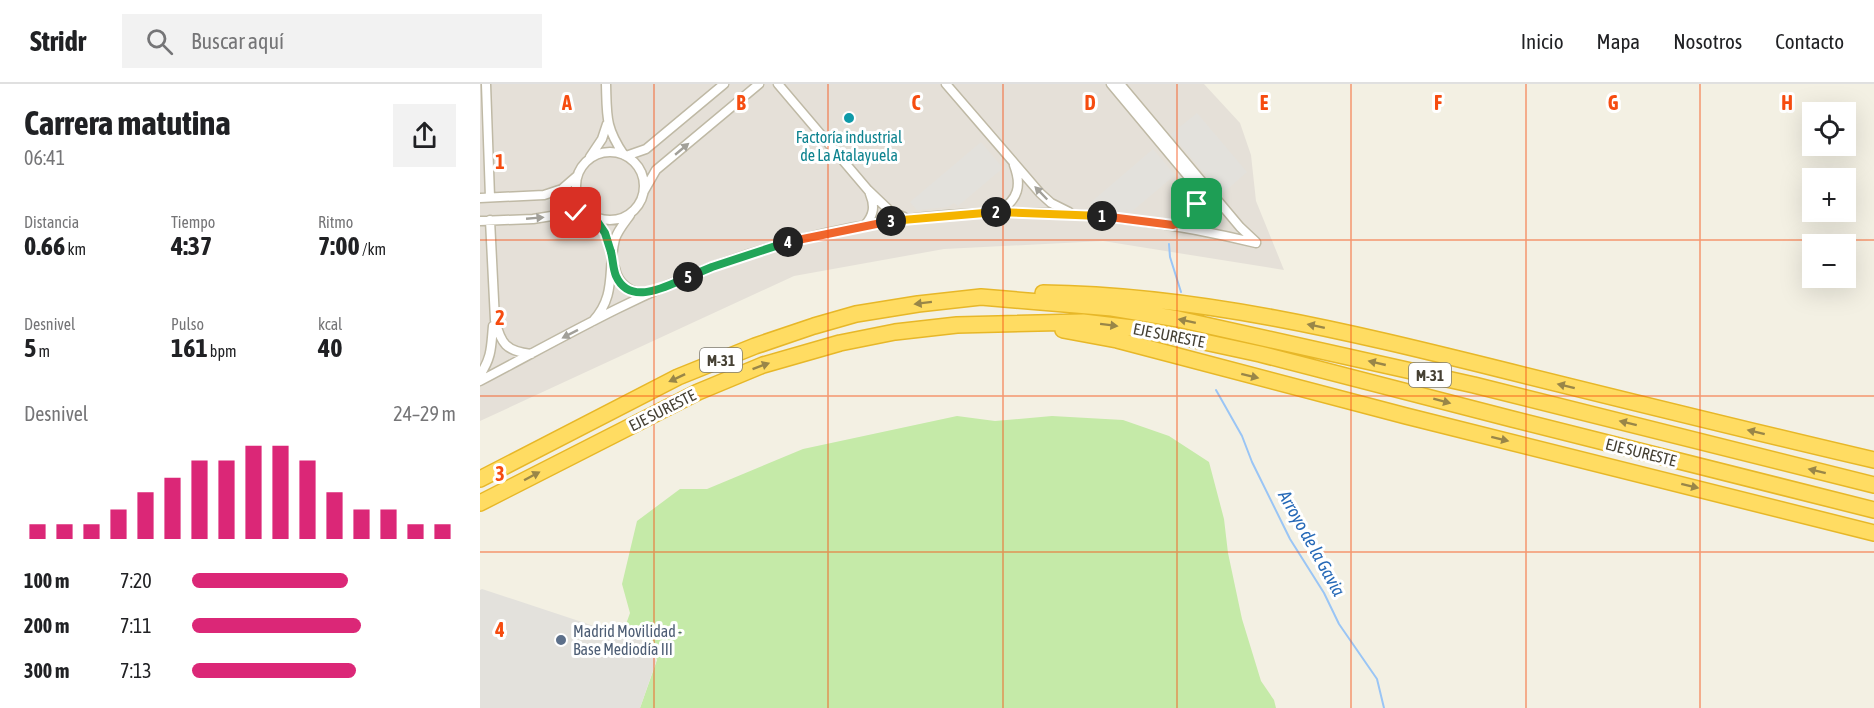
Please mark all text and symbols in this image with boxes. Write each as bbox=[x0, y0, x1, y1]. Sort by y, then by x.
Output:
search box bbox=[122, 14, 542, 68]
text: Stridr bbox=[30, 25, 86, 57]
icon: search bbox=[143, 25, 176, 58]
text: Buscar aquí bbox=[191, 28, 284, 54]
text: Inicio bbox=[1521, 29, 1564, 53]
text: Mapa bbox=[1597, 29, 1640, 53]
text: Nosotros bbox=[1673, 29, 1742, 53]
text: Contacto bbox=[1775, 29, 1844, 53]
text: A bbox=[561, 91, 572, 114]
text: B bbox=[736, 91, 746, 114]
text: C bbox=[912, 91, 921, 114]
text: D bbox=[1084, 91, 1096, 114]
text: E bbox=[1260, 91, 1269, 114]
text: F bbox=[1434, 91, 1442, 114]
text: G bbox=[1608, 91, 1619, 114]
text: H bbox=[1781, 91, 1793, 114]
map controls bbox=[1802, 102, 1856, 288]
button: locate bbox=[1802, 102, 1856, 156]
text: Carrera matutina bbox=[24, 104, 231, 142]
button: share bbox=[393, 104, 456, 167]
marker: Factoría industrial de La Atalayuela bbox=[842, 111, 856, 125]
place label: Factoría industrial de La Atalayuela bbox=[796, 128, 903, 165]
one-way arrow bbox=[674, 142, 690, 155]
text: 06:41 bbox=[24, 146, 65, 169]
text: 1 bbox=[495, 150, 505, 173]
button: + bbox=[1802, 168, 1856, 222]
pin bbox=[1171, 178, 1222, 229]
one-way arrow bbox=[1034, 186, 1048, 200]
pin bbox=[550, 187, 601, 238]
icon: arrive bbox=[1180, 187, 1213, 220]
icon: check bbox=[559, 196, 592, 229]
pin: 2 bbox=[981, 197, 1011, 227]
pin: 1 bbox=[1087, 201, 1117, 231]
text: 2 bbox=[992, 203, 1000, 221]
pin: 3 bbox=[876, 206, 906, 236]
text: 1 bbox=[1098, 207, 1106, 225]
text: 3 bbox=[887, 212, 895, 230]
text: Distancia bbox=[24, 213, 79, 231]
text: Tiempo bbox=[171, 213, 215, 231]
text: Ritmo bbox=[318, 213, 353, 231]
one-way arrow bbox=[526, 213, 545, 223]
pin: 4 bbox=[773, 227, 803, 257]
text: 0.66 bbox=[24, 231, 65, 261]
text: 4:37 bbox=[171, 231, 212, 261]
text: 7:00 bbox=[318, 231, 360, 261]
text: 4 bbox=[784, 233, 792, 251]
button: − bbox=[1802, 234, 1856, 288]
text: km bbox=[65, 240, 86, 258]
text: /km bbox=[360, 240, 386, 258]
pin: 5 bbox=[673, 262, 703, 292]
text: 5 bbox=[684, 268, 692, 286]
one-way arrow bbox=[913, 299, 932, 308]
text: 2 bbox=[495, 306, 505, 329]
text: Desnivel bbox=[24, 315, 75, 333]
text: Pulso bbox=[171, 315, 204, 333]
text: kcal bbox=[318, 315, 342, 333]
one-way arrow bbox=[1177, 316, 1196, 325]
street label: EJE SURESTE bbox=[1132, 319, 1206, 351]
one-way arrow bbox=[1100, 320, 1119, 330]
one-way arrow bbox=[1306, 320, 1325, 330]
one-way arrow bbox=[562, 329, 579, 339]
text: 5 bbox=[24, 333, 36, 363]
text: 161 bbox=[171, 333, 208, 363]
text: 40 bbox=[318, 333, 342, 363]
text: m bbox=[36, 342, 50, 360]
text: bpm bbox=[208, 342, 237, 360]
road number: M-31 bbox=[700, 348, 742, 372]
one-way arrow bbox=[1368, 358, 1386, 368]
one-way arrow bbox=[752, 361, 770, 371]
road number: M-31 bbox=[1409, 363, 1451, 387]
one-way arrow bbox=[1241, 372, 1259, 382]
one-way arrow bbox=[668, 374, 685, 383]
one-way arrow bbox=[1557, 380, 1576, 390]
street label: EJE SURESTE bbox=[626, 385, 699, 434]
one-way arrow bbox=[1433, 397, 1451, 407]
text: Desnivel bbox=[24, 402, 88, 425]
text: 24–29 m bbox=[393, 402, 456, 425]
one-way arrow bbox=[1619, 418, 1637, 428]
one-way arrow bbox=[1747, 427, 1765, 437]
street label: EJE SURESTE bbox=[1604, 434, 1679, 470]
one-way arrow bbox=[1491, 435, 1510, 445]
text: 3 bbox=[495, 462, 505, 485]
one-way arrow bbox=[1808, 465, 1826, 475]
one-way arrow bbox=[524, 471, 541, 481]
one-way arrow bbox=[1681, 482, 1699, 492]
water label: Arroyo de la Gavia bbox=[1274, 486, 1350, 600]
text: 100 m bbox=[24, 569, 69, 592]
text: 7:20 bbox=[120, 569, 152, 592]
text: 200 m bbox=[24, 614, 69, 637]
text: 7:11 bbox=[120, 614, 152, 637]
text: 4 bbox=[494, 618, 505, 641]
place label: Madrid Movilidad - Base Mediodía III bbox=[573, 622, 682, 658]
marker: Madrid Movilidad - Base Mediodía III bbox=[554, 633, 568, 647]
text: 300 m bbox=[24, 659, 69, 682]
text: 7:13 bbox=[120, 659, 152, 682]

